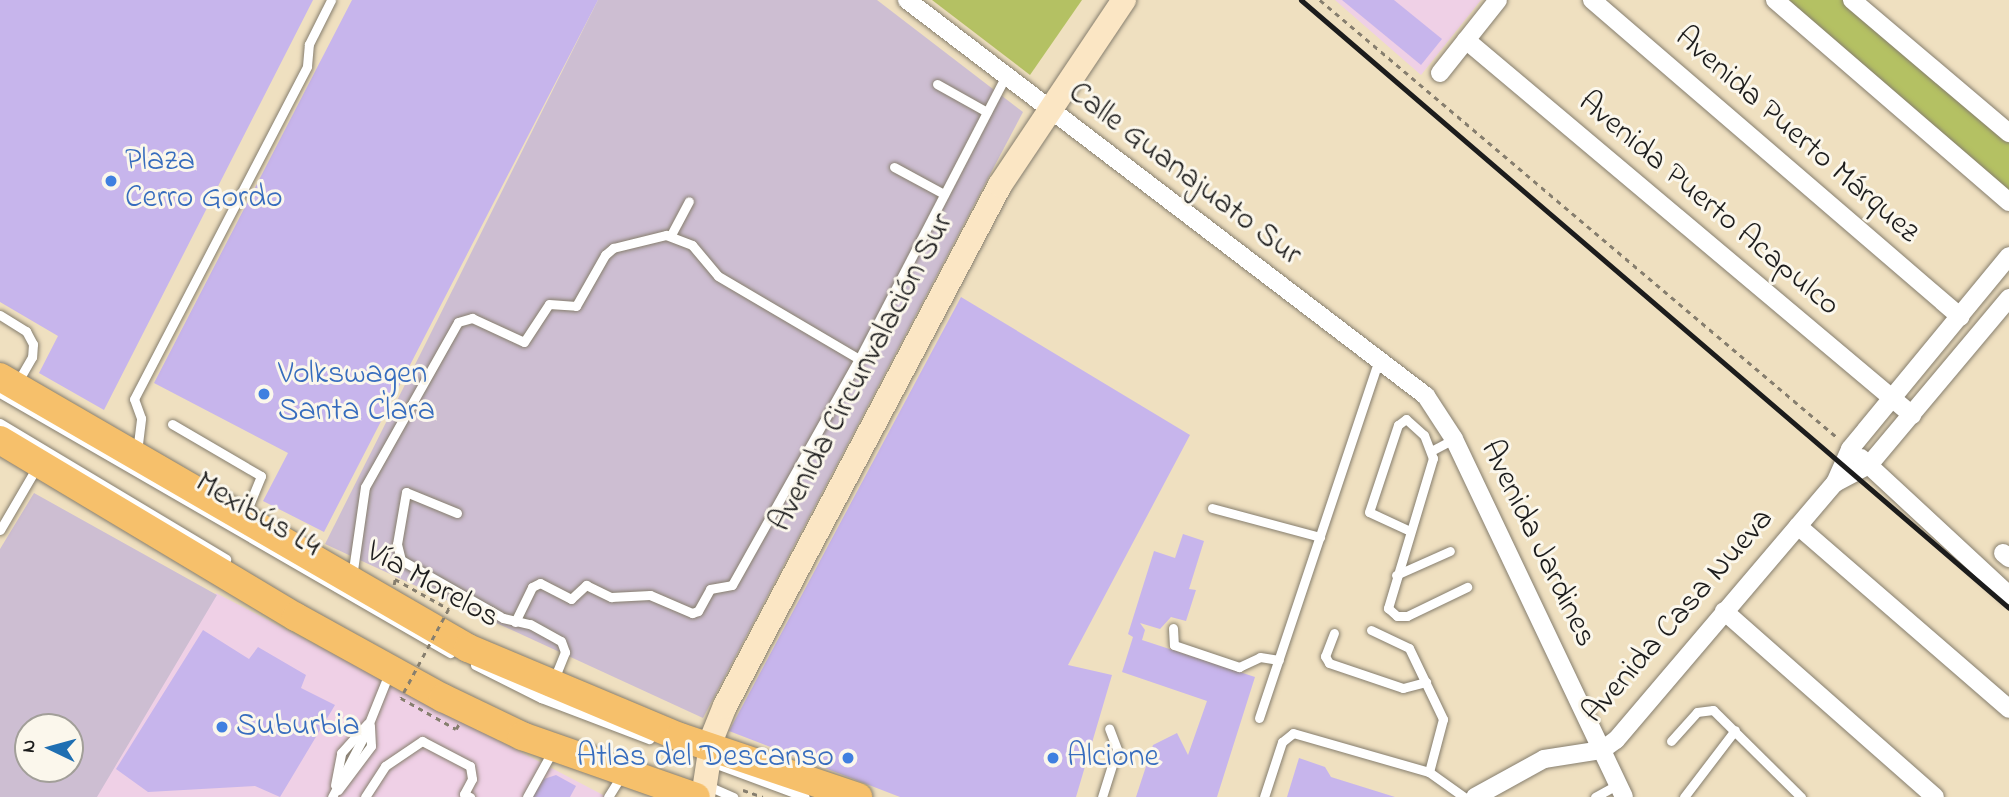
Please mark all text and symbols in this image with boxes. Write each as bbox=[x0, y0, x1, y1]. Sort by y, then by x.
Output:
street label: Avenida Puerto Márquez bbox=[1666, 19, 1926, 253]
street label: Calle Guanajuato Sur bbox=[1060, 75, 1308, 275]
street label: Avenida Puerto Acapulco bbox=[1569, 84, 1847, 326]
place label: Plaza Cerro Gordo bbox=[125, 144, 283, 219]
marker: Plaza Cerro Gordo bbox=[103, 173, 119, 189]
street label: Avenida Circunvalación Sur bbox=[763, 207, 963, 539]
place label: Volkswagen Santa Clara bbox=[278, 357, 435, 432]
marker: Volkswagen Santa Clara bbox=[256, 386, 272, 402]
street label: Avenida Jardines bbox=[1470, 434, 1604, 654]
street label: Mexibús L4 bbox=[188, 465, 326, 567]
street label: Avenida Casa Nueva bbox=[1575, 502, 1783, 732]
street label: Vía Morelos bbox=[359, 534, 505, 638]
place label: Suburbia bbox=[236, 708, 360, 746]
north arrow bbox=[14, 713, 84, 783]
marker: Suburbia bbox=[214, 719, 230, 735]
text: N bbox=[16, 739, 44, 754]
place label: Atlas del Descanso bbox=[577, 739, 834, 777]
place label: Alcione bbox=[1067, 739, 1159, 777]
marker: Atlas del Descanso bbox=[840, 750, 856, 766]
marker: Alcione bbox=[1045, 750, 1061, 766]

